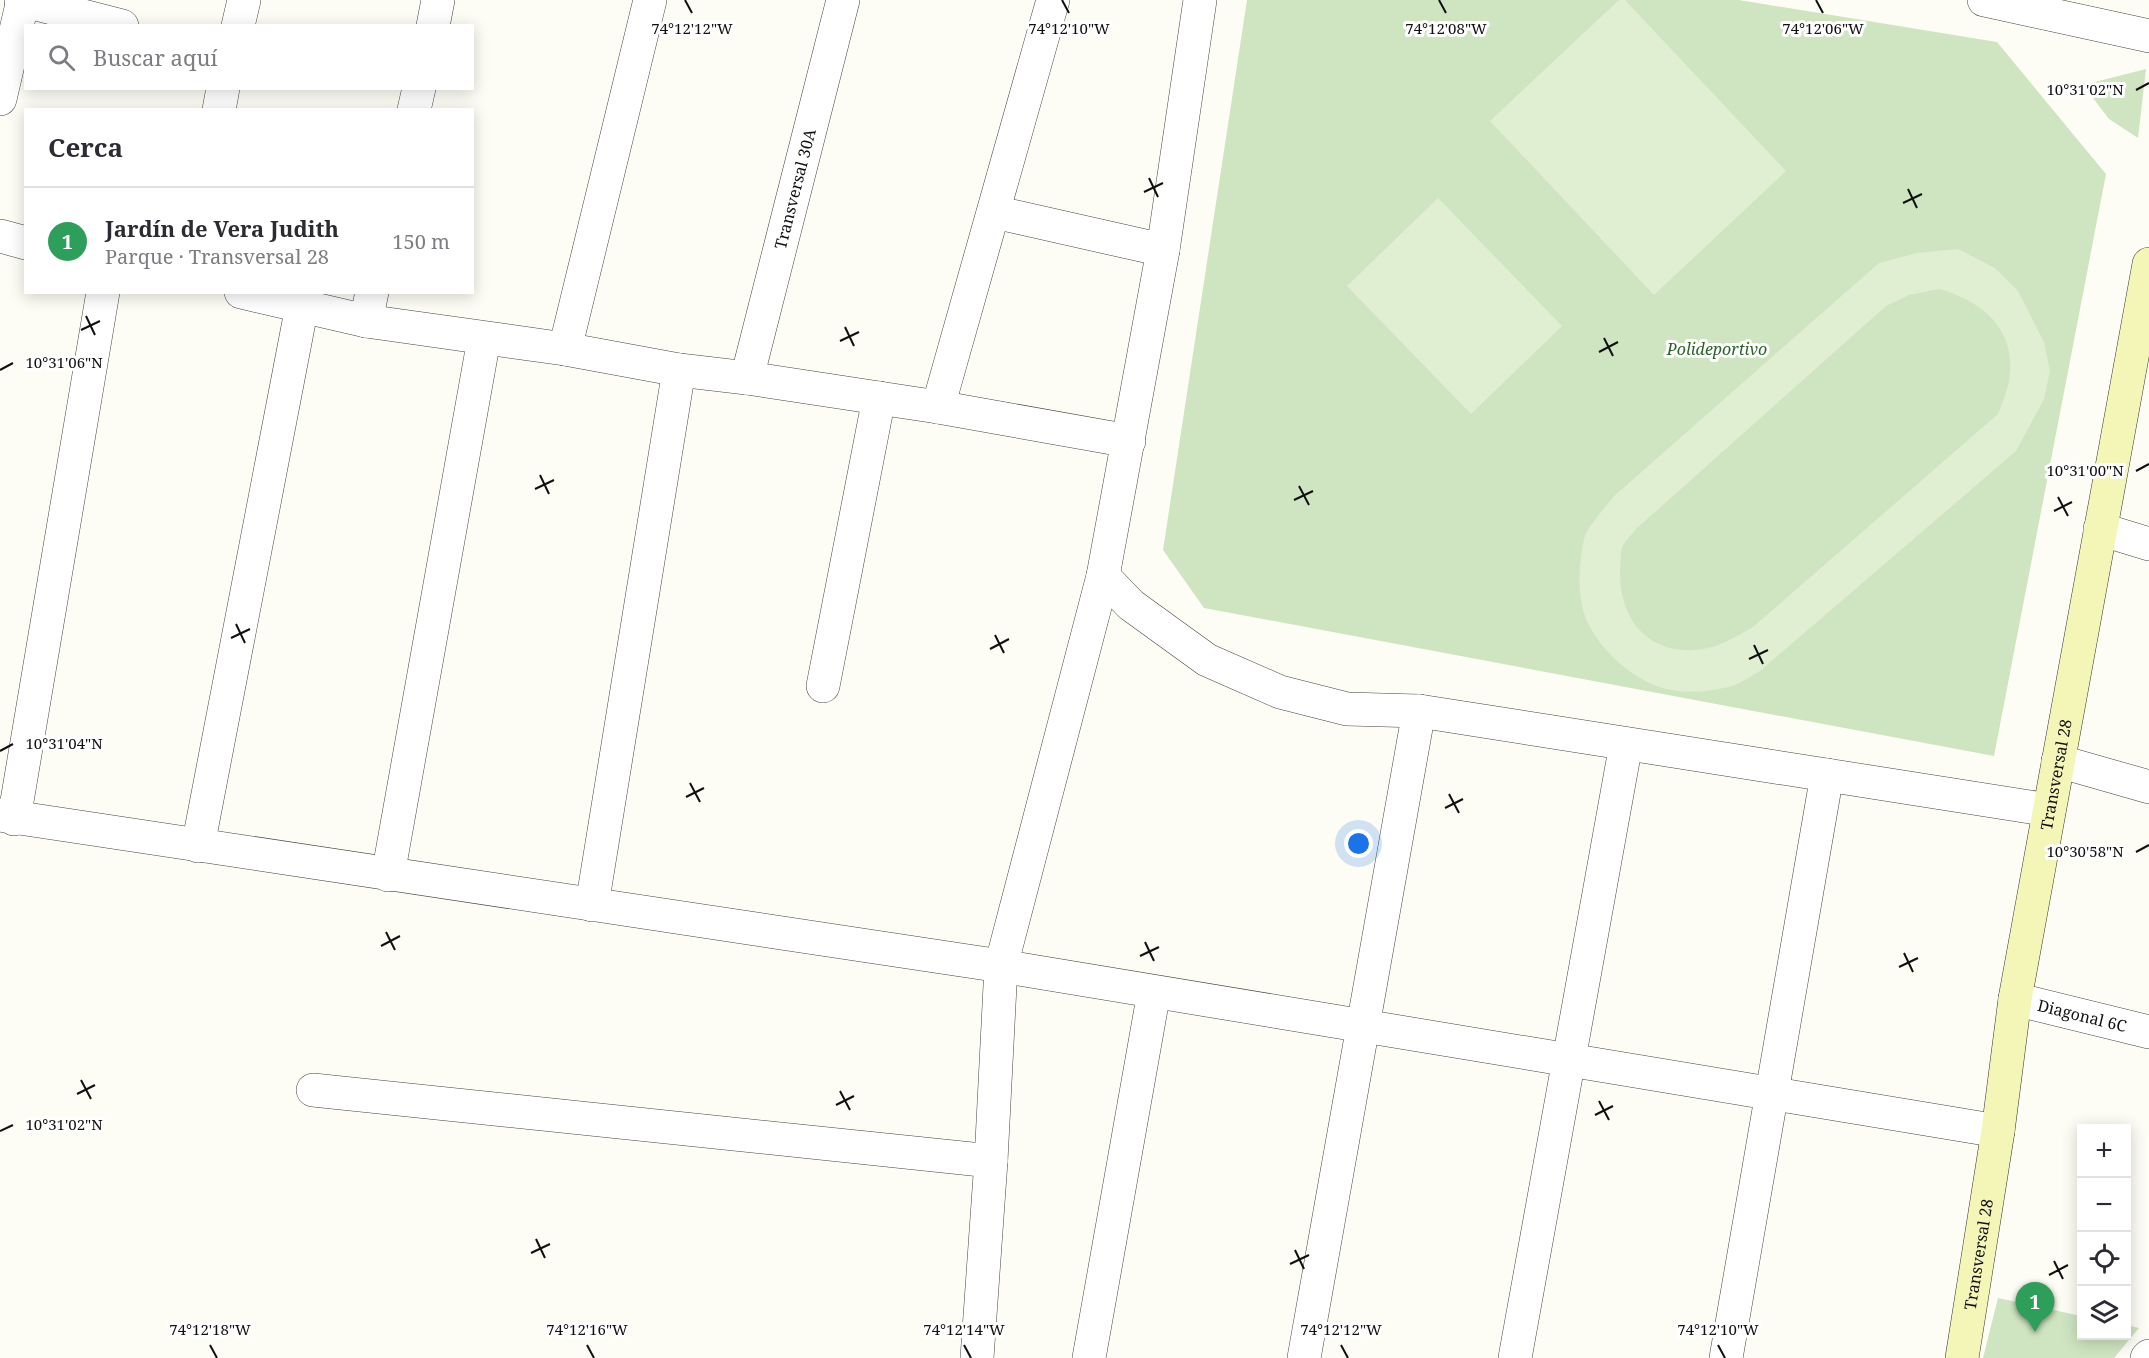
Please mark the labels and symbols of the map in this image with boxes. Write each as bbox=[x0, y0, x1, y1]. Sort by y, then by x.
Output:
text: 74°12'12"W bbox=[651, 18, 733, 38]
text: 74°12'10"W bbox=[1028, 18, 1110, 38]
text: 74°12'08"W bbox=[1405, 18, 1487, 38]
text: 74°12'06"W bbox=[1782, 18, 1864, 38]
text: 10°31'02"N bbox=[2046, 79, 2124, 99]
street label: Transversal 30A bbox=[769, 126, 821, 252]
park label: Polideportivo bbox=[1666, 338, 1767, 360]
text: 10°31'06"N bbox=[25, 352, 103, 372]
text: 10°31'00"N bbox=[2046, 460, 2124, 480]
street label: Transversal 28 bbox=[2035, 717, 2077, 832]
text: 10°31'04"N bbox=[25, 733, 103, 753]
your location bbox=[1344, 829, 1373, 858]
text: 10°30'58"N bbox=[2046, 841, 2124, 861]
street label: Diagonal 6C bbox=[2035, 994, 2129, 1037]
text: 10°31'02"N bbox=[25, 1114, 103, 1134]
street label: Transversal 28 bbox=[1959, 1197, 1998, 1311]
pin: 1 bbox=[2016, 1282, 2054, 1332]
text: 74°12'18"W bbox=[169, 1319, 251, 1339]
text: 74°12'16"W bbox=[546, 1319, 628, 1339]
text: 74°12'14"W bbox=[923, 1319, 1005, 1339]
text: 74°12'12"W bbox=[1300, 1319, 1382, 1339]
text: 74°12'10"W bbox=[1677, 1319, 1759, 1339]

